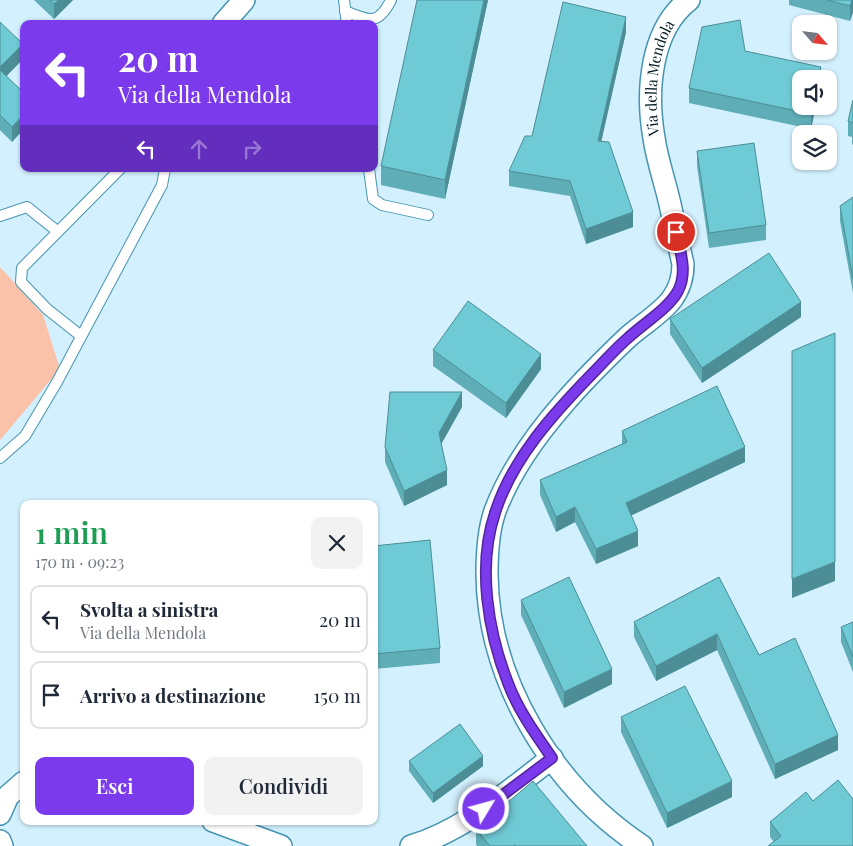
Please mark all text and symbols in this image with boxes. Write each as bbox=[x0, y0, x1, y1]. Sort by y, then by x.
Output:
street label: Via della Mendola bbox=[641, 15, 679, 138]
north arrow bbox=[792, 15, 838, 60]
map controls bbox=[792, 15, 837, 170]
text: 20 m bbox=[118, 34, 199, 81]
icon: left bbox=[35, 40, 100, 105]
button: sound bbox=[792, 70, 837, 115]
text: Via della Mendola bbox=[118, 79, 291, 109]
button: layers bbox=[792, 125, 837, 170]
icon: left bbox=[132, 135, 160, 163]
icon: ahead bbox=[185, 135, 213, 163]
icon: right bbox=[238, 135, 266, 163]
pin bbox=[655, 211, 697, 253]
icon: arrive bbox=[662, 218, 690, 246]
text: 1 min bbox=[35, 512, 108, 552]
button: close bbox=[311, 517, 363, 569]
text: 170 m · 09:23 bbox=[35, 551, 124, 572]
text: Svolta a sinistra bbox=[80, 596, 218, 622]
icon: left bbox=[37, 605, 65, 633]
text: 20 m bbox=[319, 606, 361, 632]
text: Via della Mendola bbox=[80, 622, 206, 643]
icon: arrive bbox=[37, 681, 65, 709]
text: Arrivo a destinazione bbox=[80, 682, 266, 708]
text: 150 m bbox=[313, 682, 361, 708]
button: Esci bbox=[35, 757, 194, 815]
button: Condividi bbox=[204, 757, 363, 815]
position arrow bbox=[457, 782, 509, 834]

